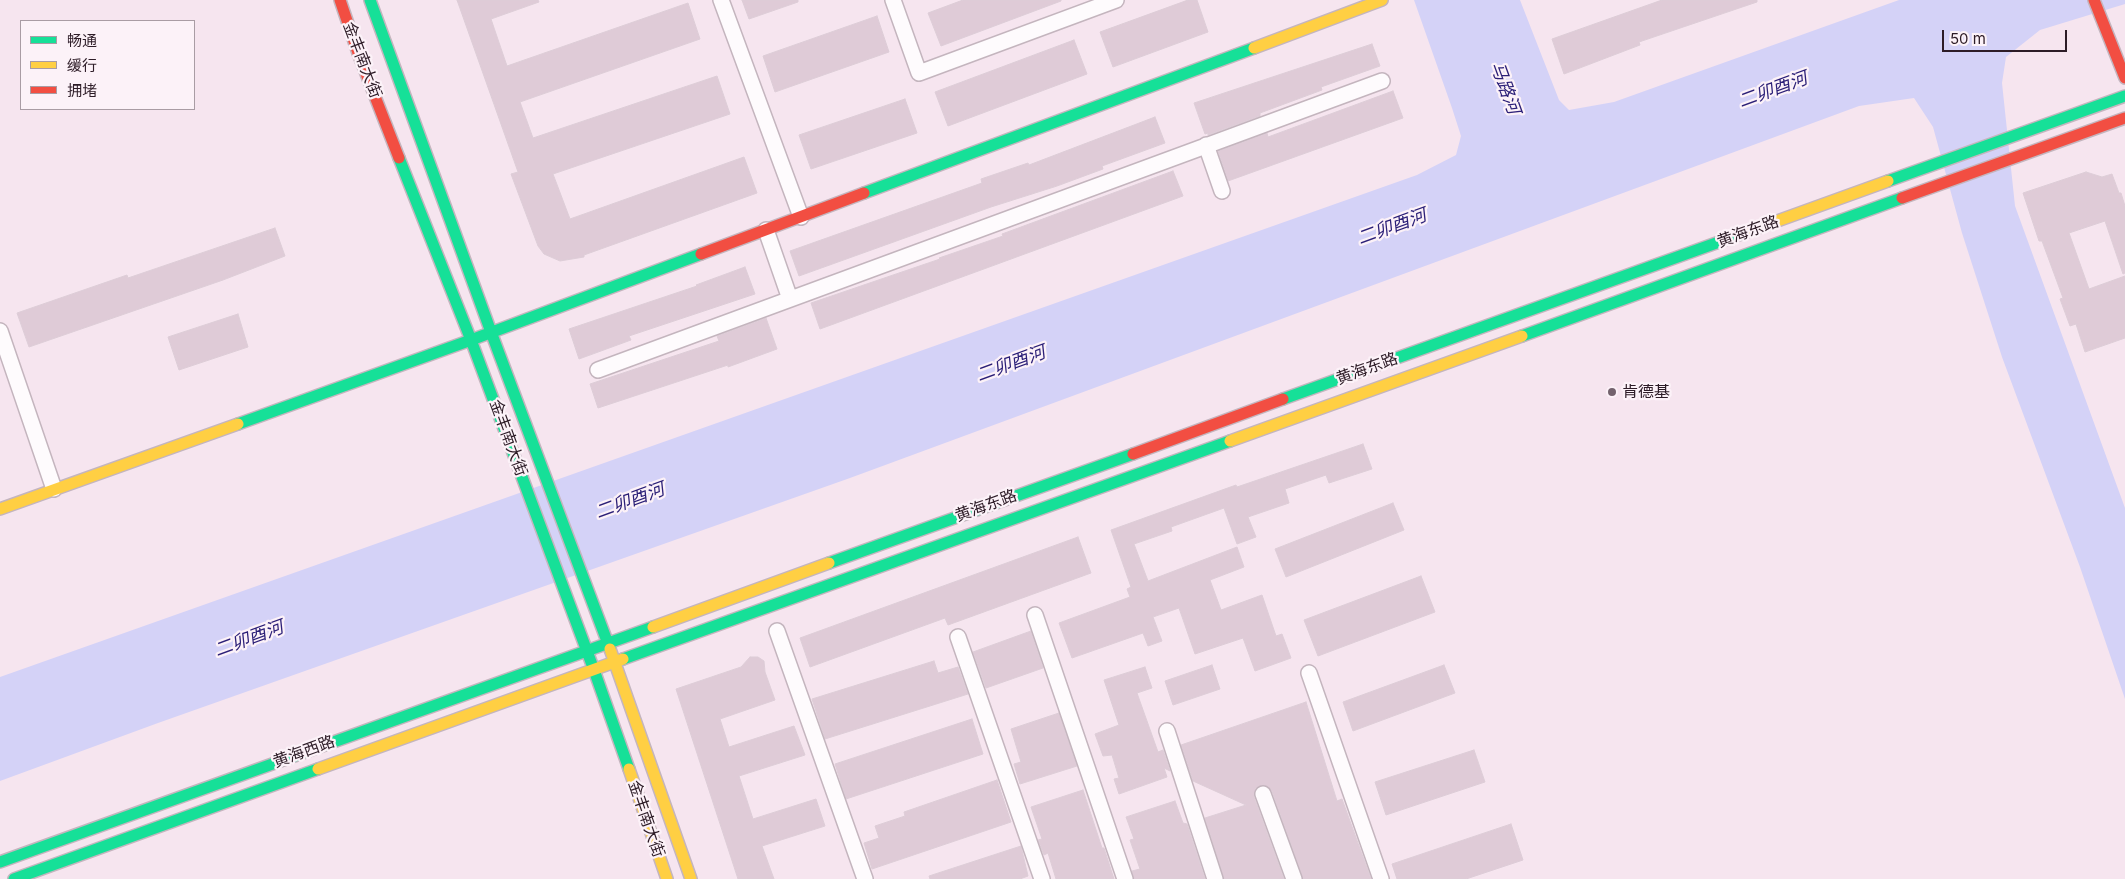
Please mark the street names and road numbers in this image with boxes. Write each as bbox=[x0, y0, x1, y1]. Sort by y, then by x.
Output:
street label: 金丰南大街 bbox=[339, 19, 385, 101]
street label: 黄海东路 bbox=[1715, 212, 1781, 252]
street label: 黄海东路 bbox=[1334, 349, 1400, 389]
street label: 金丰南大街 bbox=[485, 397, 531, 479]
street label: 黄海东路 bbox=[953, 486, 1019, 526]
street label: 黄海西路 bbox=[271, 732, 337, 772]
street label: 金丰南大街 bbox=[624, 778, 668, 860]

